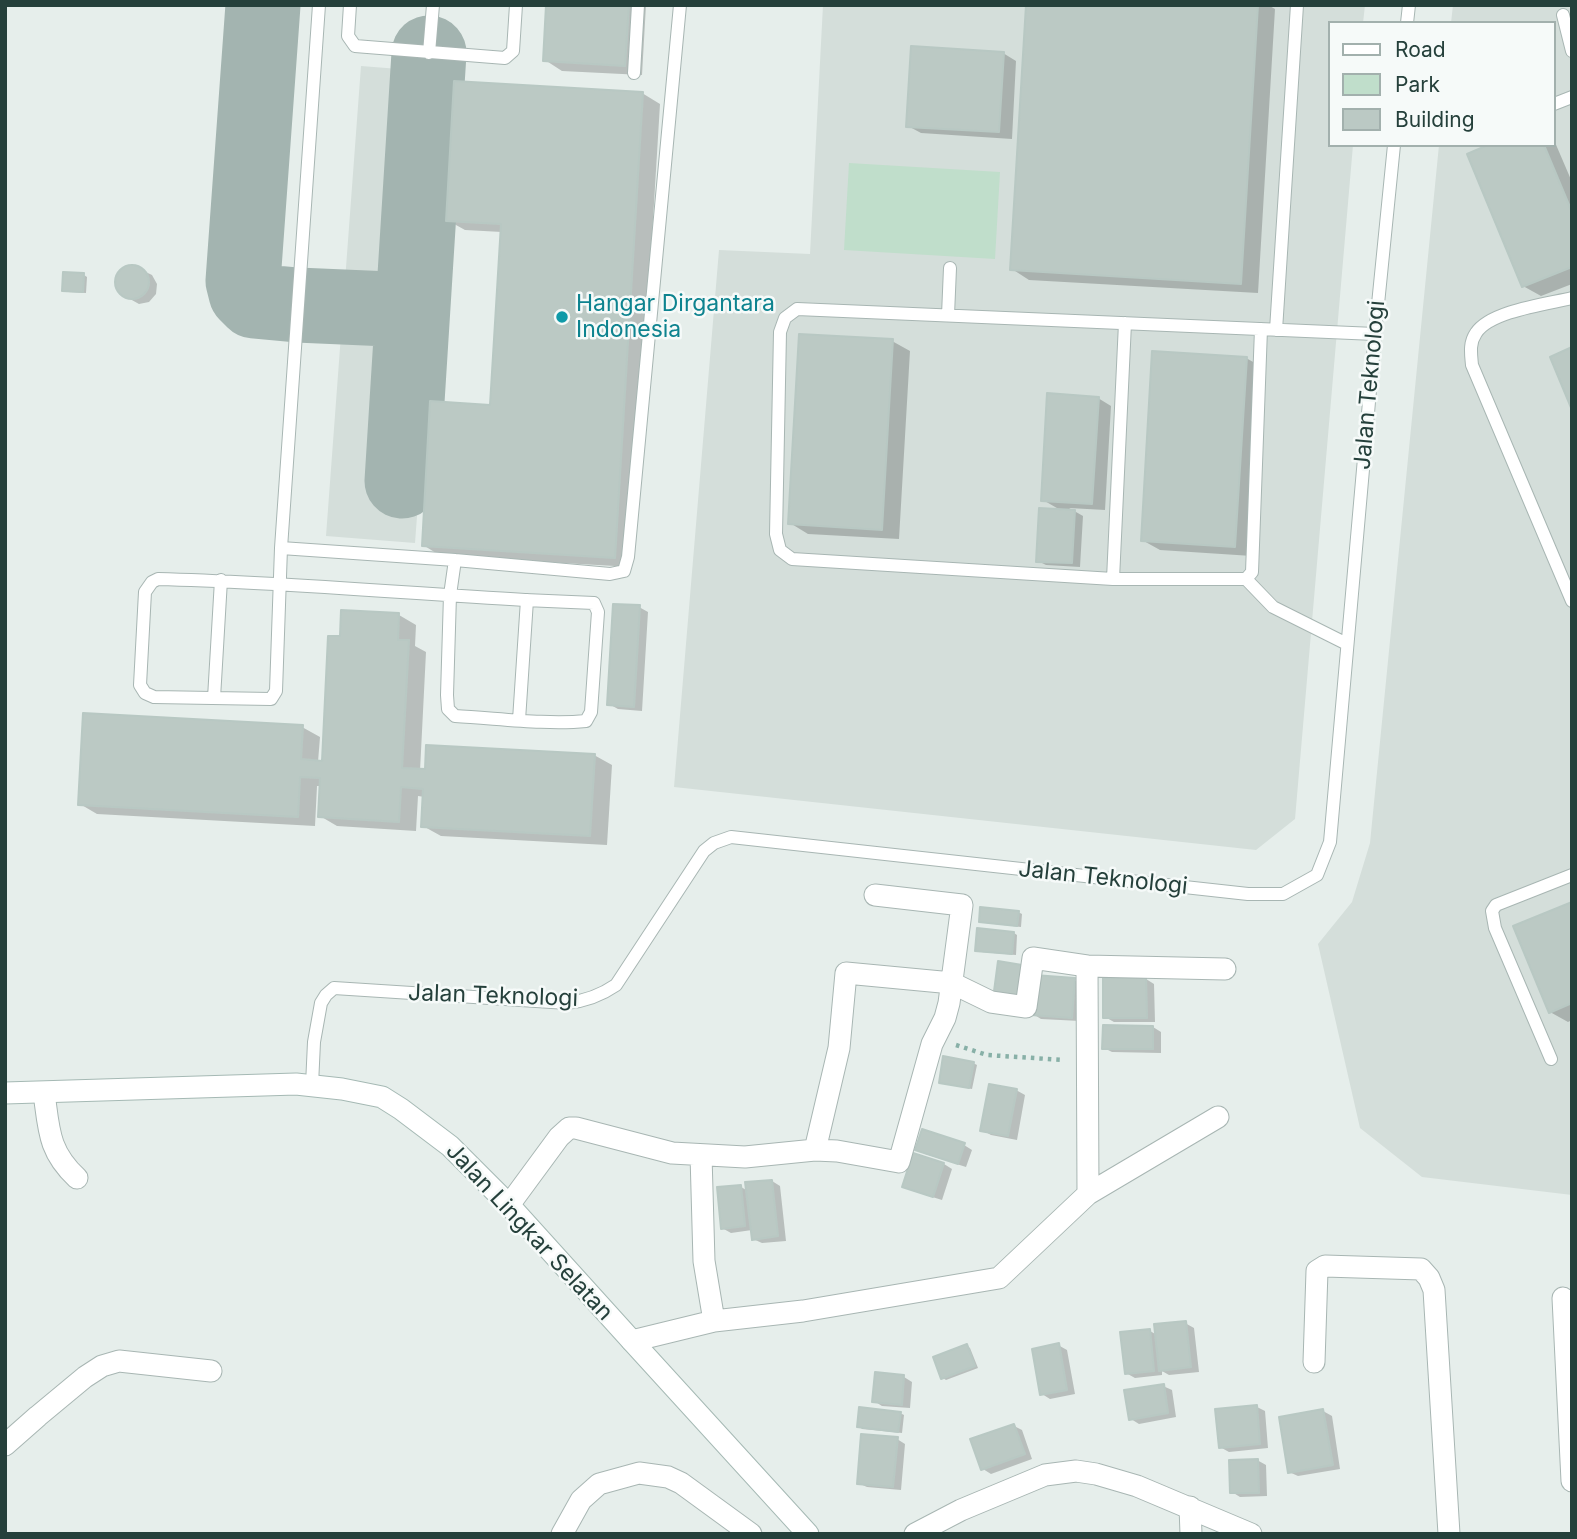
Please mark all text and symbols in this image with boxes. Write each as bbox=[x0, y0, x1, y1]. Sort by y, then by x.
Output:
legend bbox=[1328, 21, 1556, 147]
text: Road bbox=[1395, 37, 1446, 62]
text: Park bbox=[1395, 72, 1440, 97]
text: Building bbox=[1395, 107, 1475, 132]
place label: Hangar Dirgantara Indonesia bbox=[576, 290, 775, 344]
street label: Jalan Teknologi bbox=[1349, 299, 1391, 471]
marker: Hangar Dirgantara Indonesia bbox=[554, 309, 570, 325]
street label: Jalan Teknologi bbox=[1017, 855, 1189, 901]
street label: Jalan Teknologi bbox=[408, 979, 578, 1013]
street label: Jalan Lingkar Selatan bbox=[440, 1138, 618, 1326]

